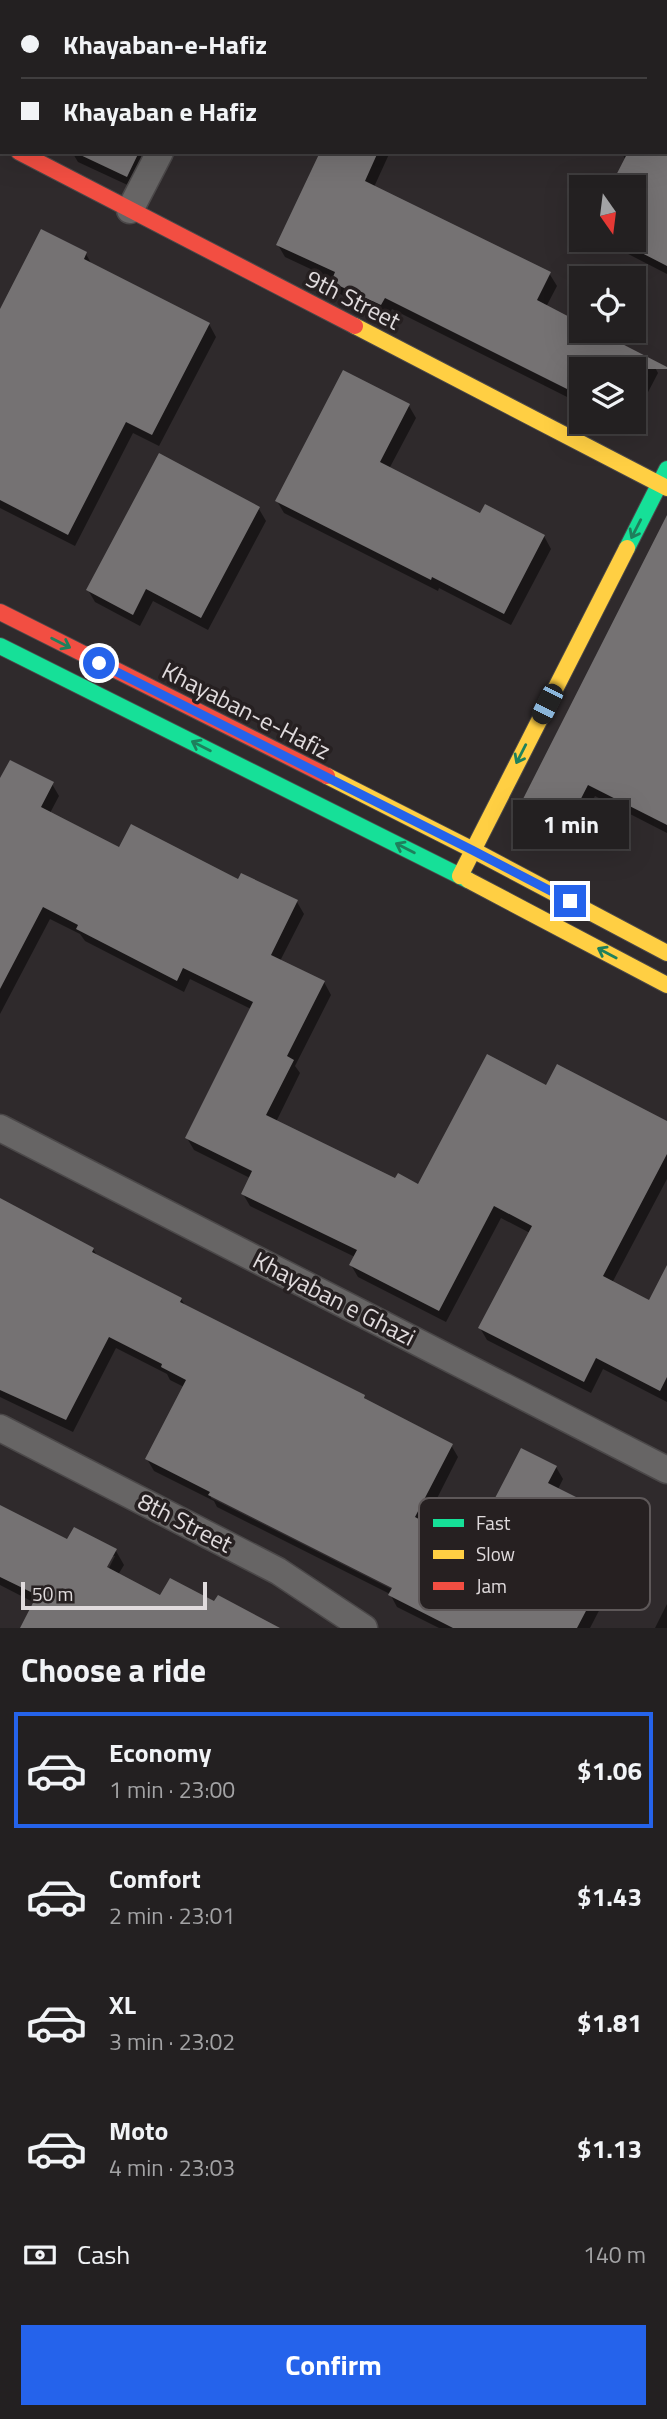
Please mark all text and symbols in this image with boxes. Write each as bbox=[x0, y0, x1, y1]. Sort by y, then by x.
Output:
text: Khayaban-e-Hafiz bbox=[63, 25, 267, 64]
text: Khayaban e Hafiz bbox=[63, 92, 257, 131]
north arrow bbox=[569, 175, 646, 252]
map controls bbox=[569, 175, 646, 434]
street label: 9th Street bbox=[300, 260, 408, 339]
button: locate bbox=[569, 266, 646, 343]
button: layers bbox=[569, 357, 646, 434]
one-way arrow bbox=[629, 518, 642, 539]
one-way arrow bbox=[50, 637, 71, 651]
route start bbox=[83, 647, 115, 679]
street label: Khayaban-e-Hafiz bbox=[156, 652, 337, 768]
car bbox=[529, 681, 566, 727]
one-way arrow bbox=[191, 739, 212, 753]
one-way arrow bbox=[514, 743, 528, 764]
callout: 1 min bbox=[512, 800, 628, 848]
text: 1 min bbox=[543, 807, 599, 842]
one-way arrow bbox=[395, 841, 416, 855]
route end bbox=[554, 885, 586, 917]
one-way arrow bbox=[597, 946, 617, 960]
street label: Khayaban e Ghazi bbox=[247, 1242, 422, 1355]
street label: 8th Street bbox=[132, 1483, 240, 1562]
legend bbox=[419, 1498, 650, 1610]
text: Fast bbox=[476, 1508, 511, 1537]
text: Slow bbox=[476, 1539, 515, 1568]
text: Jam bbox=[476, 1571, 507, 1600]
scale bar bbox=[21, 1579, 206, 1611]
text: 50 m bbox=[32, 1579, 73, 1608]
text: Choose a ride bbox=[21, 1646, 206, 1694]
text: Economy bbox=[109, 1733, 211, 1772]
icon: car bbox=[25, 1739, 88, 1802]
text: $1.06 bbox=[577, 1751, 642, 1790]
text: 1 min · 23:00 bbox=[109, 1772, 235, 1807]
text: Comfort bbox=[109, 1859, 201, 1898]
icon: car bbox=[25, 1865, 88, 1928]
text: $1.43 bbox=[577, 1877, 642, 1916]
text: 2 min · 23:01 bbox=[109, 1898, 235, 1933]
text: XL bbox=[109, 1985, 136, 2024]
icon: car bbox=[25, 1991, 88, 2054]
text: $1.81 bbox=[577, 2003, 642, 2042]
text: 3 min · 23:02 bbox=[109, 2024, 235, 2059]
text: Moto bbox=[109, 2111, 168, 2150]
icon: car bbox=[25, 2117, 88, 2180]
text: $1.13 bbox=[577, 2129, 642, 2168]
text: 4 min · 23:03 bbox=[109, 2150, 235, 2185]
text: Cash bbox=[77, 2235, 130, 2274]
icon: cash bbox=[21, 2236, 59, 2274]
text: 140 m bbox=[583, 2237, 646, 2272]
button: Confirm bbox=[21, 2325, 646, 2405]

